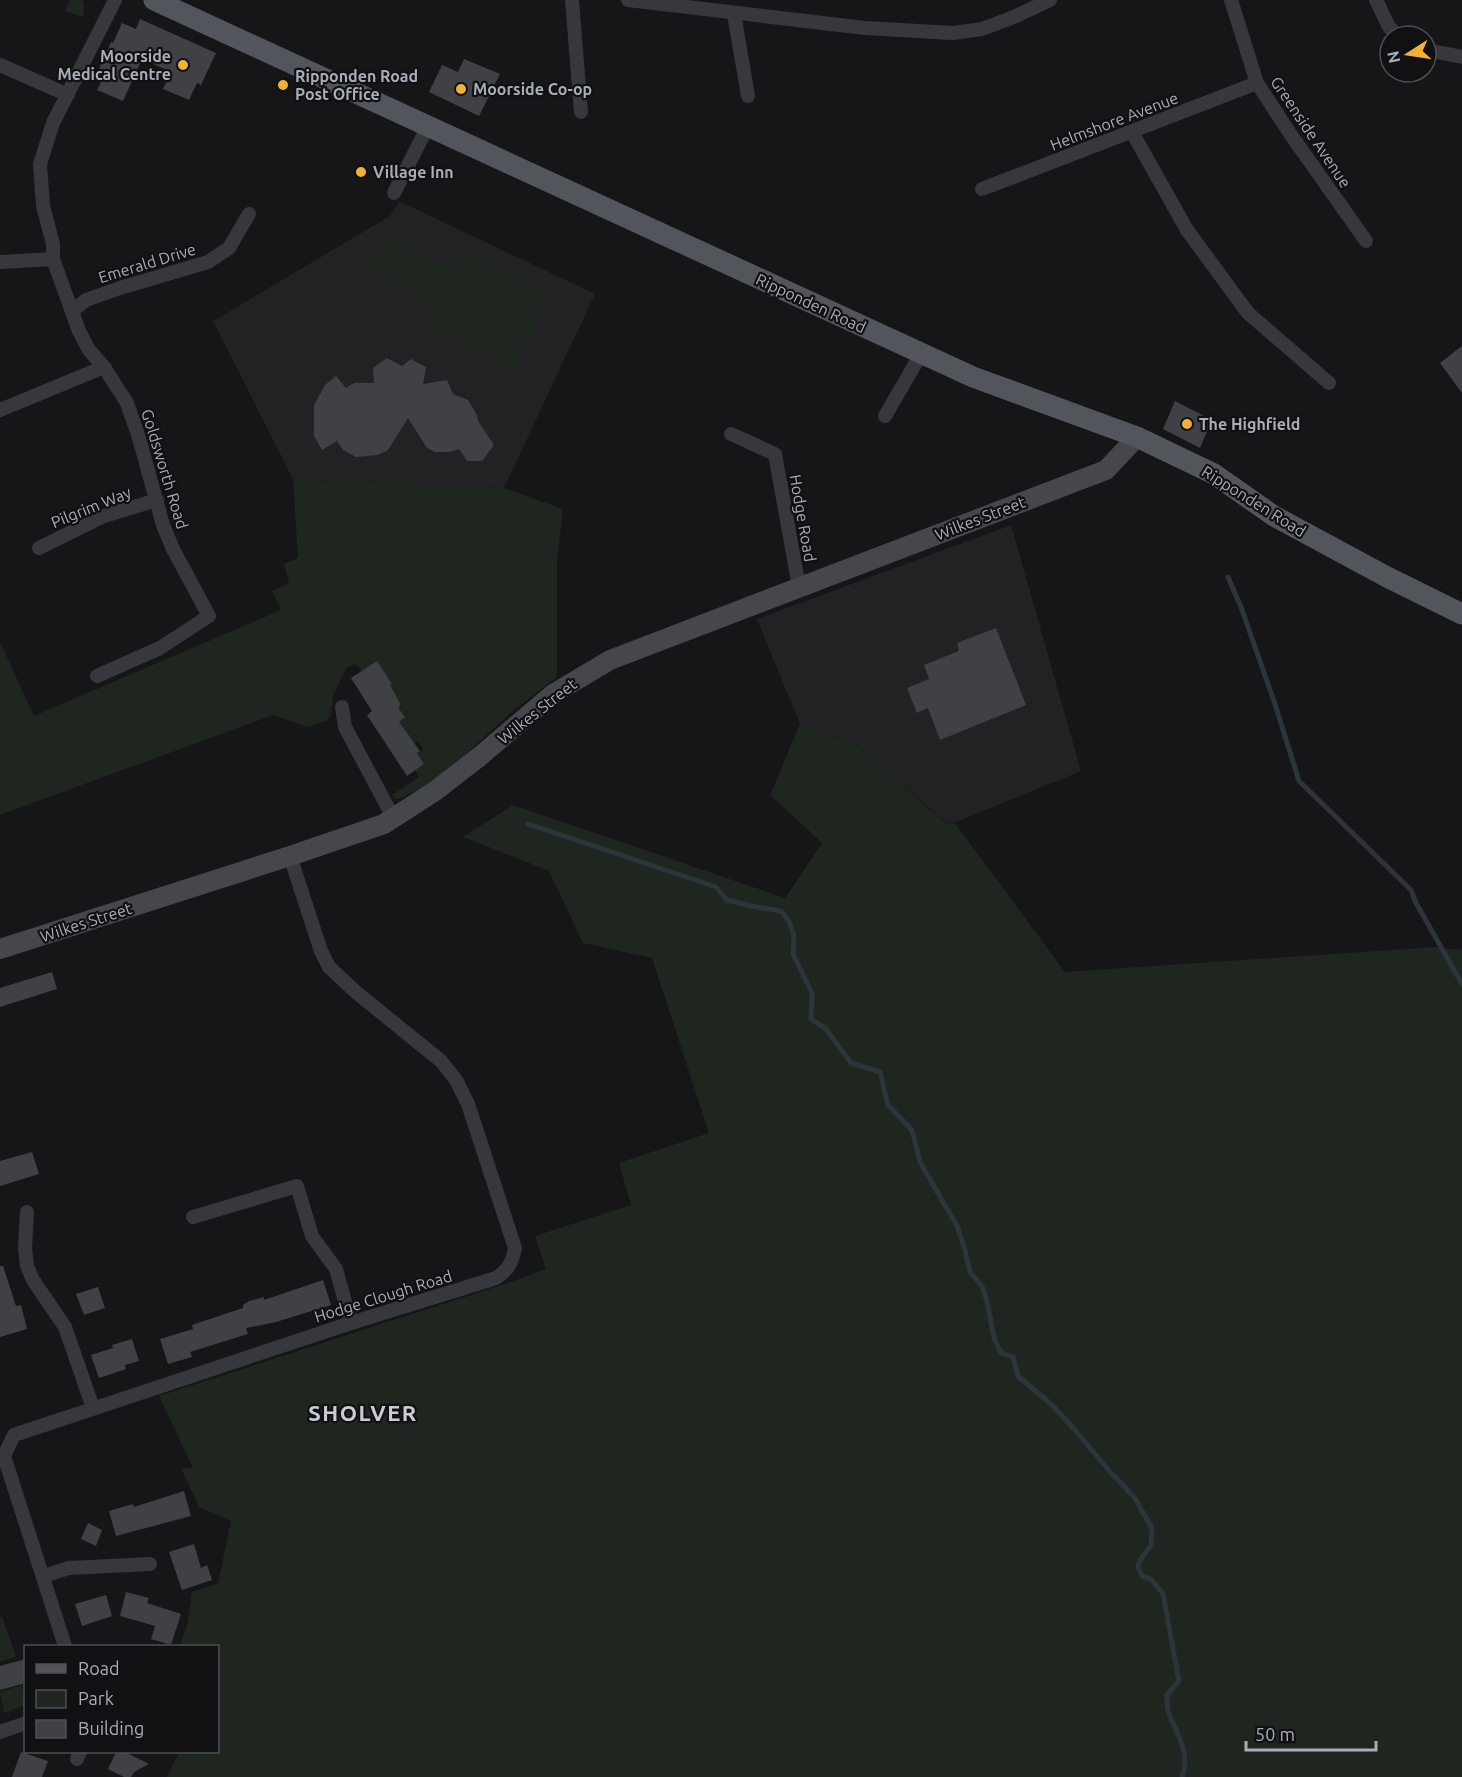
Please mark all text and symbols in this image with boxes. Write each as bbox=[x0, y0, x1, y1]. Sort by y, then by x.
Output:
north arrow bbox=[1378, 24, 1438, 84]
place label: Moorside Medical Centre bbox=[57, 47, 171, 83]
text: N bbox=[1383, 49, 1403, 65]
marker: Moorside Medical Centre bbox=[176, 58, 190, 72]
place label: Ripponden Road Post Office bbox=[295, 67, 418, 103]
street label: Greenside Avenue bbox=[1267, 73, 1355, 191]
marker: Ripponden Road Post Office bbox=[276, 78, 290, 92]
place label: Moorside Co-op bbox=[473, 80, 592, 98]
marker: Moorside Co-op bbox=[454, 82, 468, 96]
street label: Helmshore Avenue bbox=[1047, 88, 1181, 154]
place label: Village Inn bbox=[373, 163, 454, 181]
marker: Village Inn bbox=[354, 165, 368, 179]
street label: Emerald Drive bbox=[96, 240, 198, 286]
street label: Ripponden Road bbox=[753, 270, 869, 336]
street label: Goldsworth Road bbox=[138, 407, 192, 531]
place label: The Highfield bbox=[1199, 415, 1300, 433]
marker: The Highfield bbox=[1180, 417, 1194, 431]
street label: Ripponden Road bbox=[1199, 462, 1309, 540]
street label: Hodge Road bbox=[786, 473, 820, 563]
street label: Pilgrim Way bbox=[48, 483, 134, 531]
street label: Wilkes Street bbox=[932, 492, 1028, 543]
street label: Wilkes Street bbox=[494, 674, 581, 747]
street label: Wilkes Street bbox=[38, 899, 135, 945]
street label: Hodge Clough Road bbox=[312, 1266, 454, 1326]
district label: SHOLVER bbox=[308, 1400, 418, 1425]
legend bbox=[24, 1645, 219, 1753]
text: Road bbox=[78, 1658, 120, 1678]
text: Park bbox=[78, 1688, 114, 1708]
scale bar bbox=[1246, 1714, 1376, 1752]
text: Building bbox=[78, 1718, 144, 1738]
text: 50 m bbox=[1255, 1724, 1295, 1744]

